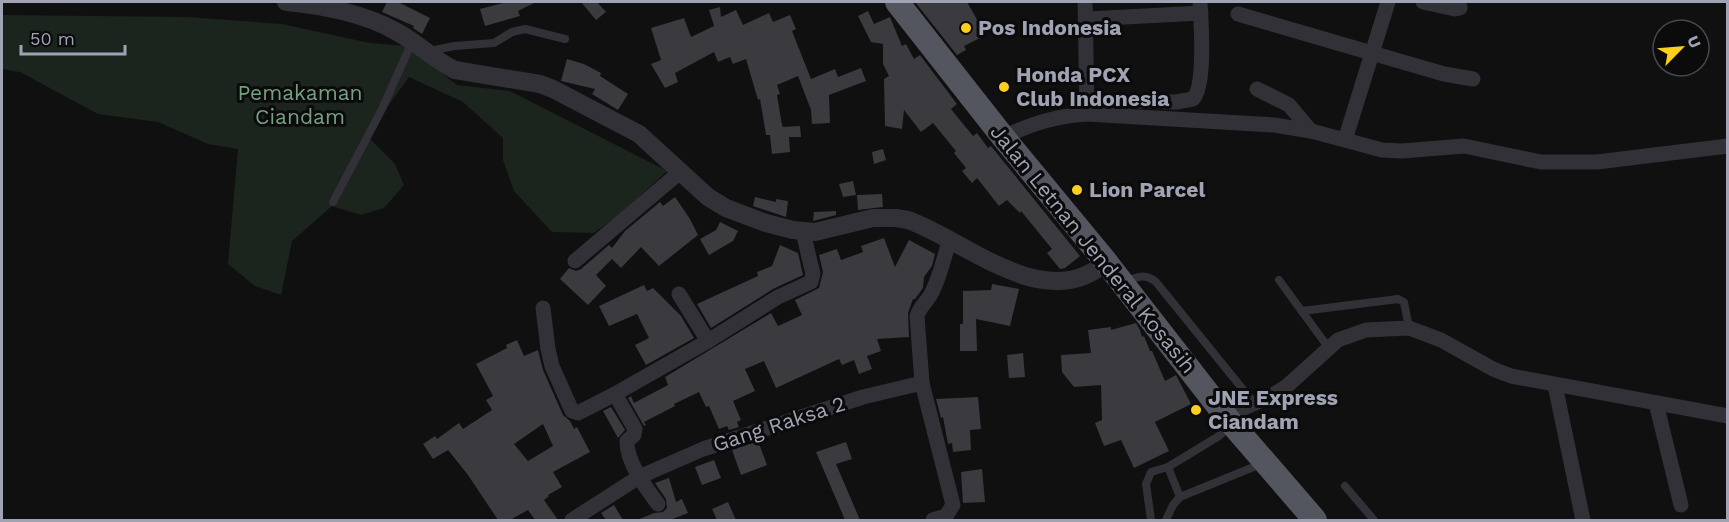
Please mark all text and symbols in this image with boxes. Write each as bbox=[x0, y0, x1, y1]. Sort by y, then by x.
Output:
place label: Pos Indonesia bbox=[978, 15, 1122, 40]
scale bar bbox=[21, 18, 124, 56]
north arrow bbox=[1651, 18, 1711, 78]
marker: Pos Indonesia bbox=[959, 21, 973, 35]
text: 50 m bbox=[30, 28, 75, 49]
text: U bbox=[1683, 33, 1705, 51]
place label: Honda PCX Club Indonesia bbox=[1016, 62, 1170, 111]
park label: Pemakaman Ciandam bbox=[237, 80, 363, 129]
marker: Honda PCX Club Indonesia bbox=[997, 80, 1011, 94]
street label: Jalan Letnan Jenderal Kosasih bbox=[985, 119, 1201, 378]
place label: Lion Parcel bbox=[1089, 177, 1206, 202]
marker: Lion Parcel bbox=[1070, 183, 1084, 197]
place label: JNE Express Ciandam bbox=[1208, 385, 1338, 434]
street label: Gang Raksa 2 bbox=[709, 390, 848, 457]
marker: JNE Express Ciandam bbox=[1189, 403, 1203, 417]

